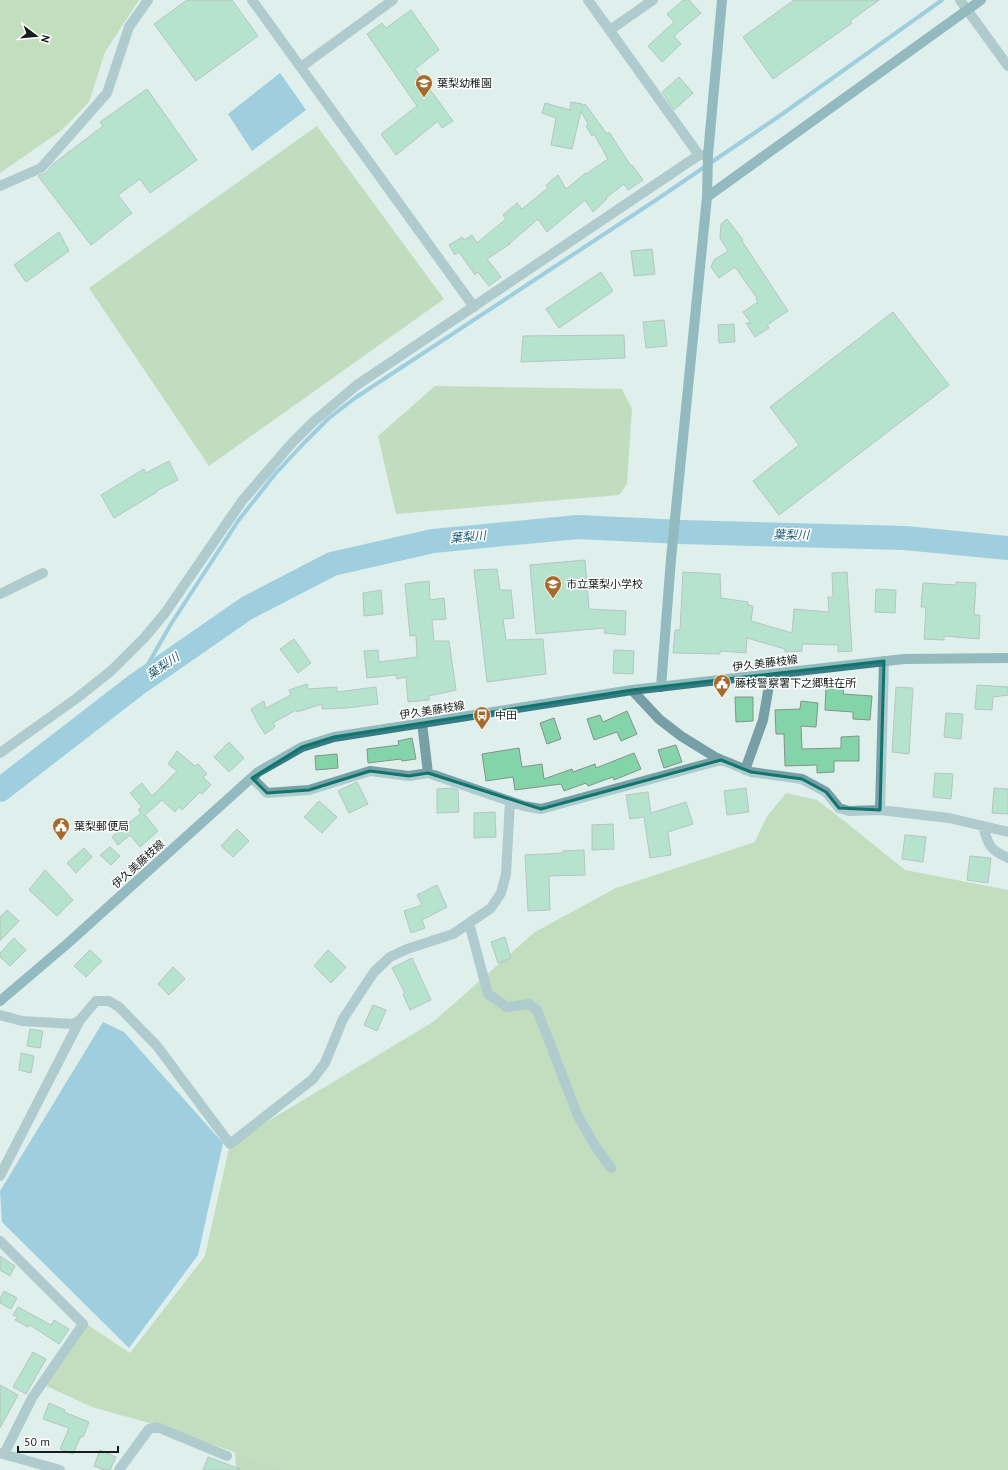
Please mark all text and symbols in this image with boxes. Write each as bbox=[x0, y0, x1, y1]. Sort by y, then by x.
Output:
north arrow bbox=[16, 16, 56, 56]
text: N bbox=[38, 33, 53, 44]
school or university icon: 葉梨幼稚園 bbox=[414, 73, 434, 98]
place label: 葉梨幼稚園 bbox=[437, 76, 492, 90]
water label: 葉梨川 bbox=[449, 527, 489, 546]
water label: 葉梨川 bbox=[773, 527, 811, 542]
school or university icon: 市立葉梨小学校 bbox=[543, 574, 563, 599]
place label: 市立葉梨小学校 bbox=[566, 577, 643, 591]
water label: 葉梨川 bbox=[144, 648, 183, 682]
street label: 伊久美藤枝線 bbox=[731, 652, 799, 674]
public building icon: 藤枝警察署下之郷駐在所 bbox=[712, 673, 732, 698]
place label: 藤枝警察署下之郷駐在所 bbox=[735, 676, 857, 690]
street label: 伊久美藤枝線 bbox=[398, 698, 466, 722]
bus stop icon: 中田 bbox=[472, 705, 492, 730]
place label: 中田 bbox=[495, 708, 517, 722]
public building icon: 葉梨郵便局 bbox=[51, 816, 71, 841]
place label: 葉梨郵便局 bbox=[74, 819, 129, 833]
street label: 伊久美藤枝線 bbox=[109, 837, 167, 891]
scale bar bbox=[18, 1428, 118, 1454]
text: 50 m bbox=[24, 1434, 50, 1449]

